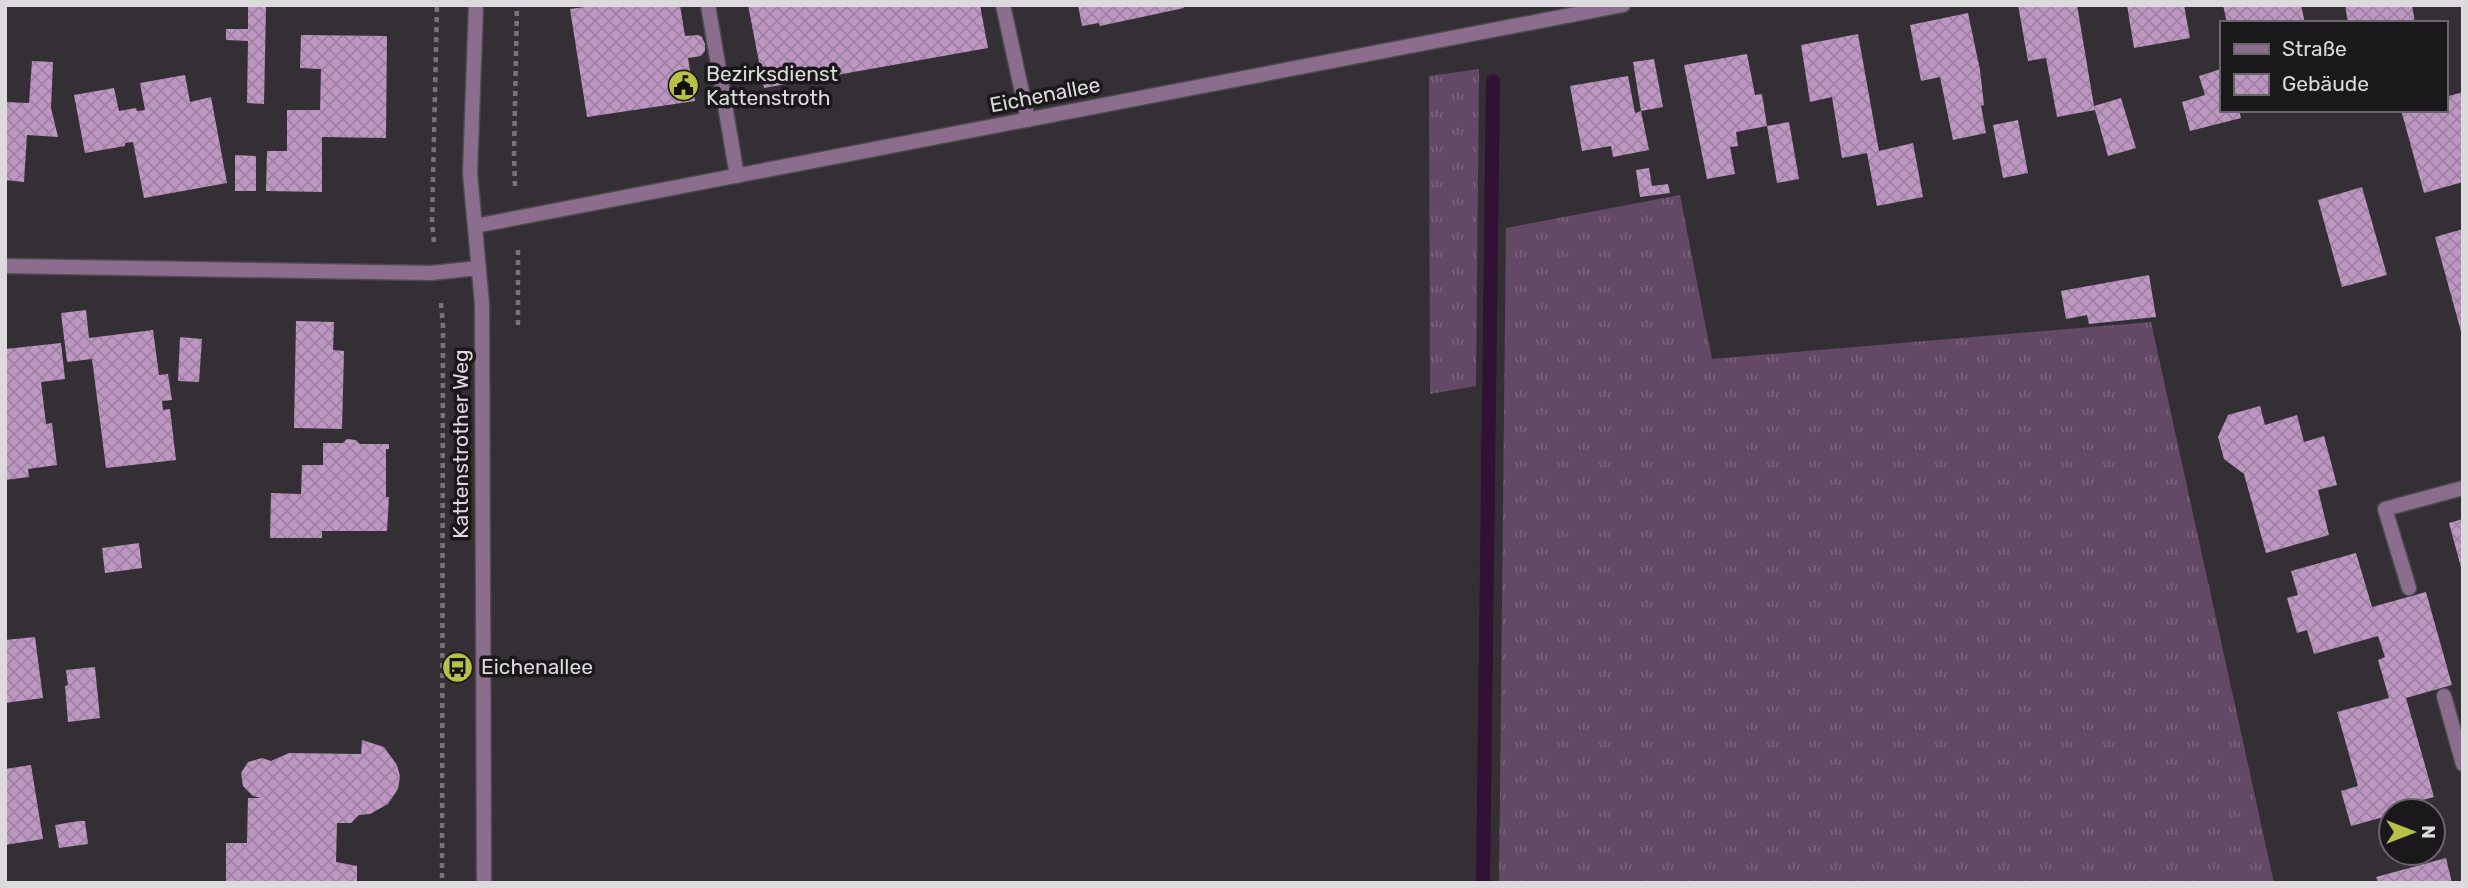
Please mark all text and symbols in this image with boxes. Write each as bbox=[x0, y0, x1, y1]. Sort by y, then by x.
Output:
legend bbox=[2220, 21, 2447, 112]
text: Straße bbox=[2282, 36, 2347, 61]
place label: Bezirksdienst Kattenstroth bbox=[706, 61, 838, 110]
public building icon: Bezirksdienst Kattenstroth bbox=[666, 69, 700, 103]
text: Gebäude bbox=[2282, 71, 2369, 96]
street label: Eichenallee bbox=[988, 72, 1102, 117]
street label: Kattenstrother Weg bbox=[448, 349, 473, 539]
bus stop icon: Eichenallee bbox=[441, 650, 475, 684]
place label: Eichenallee bbox=[481, 654, 593, 679]
north arrow bbox=[2377, 797, 2447, 867]
text: N bbox=[2417, 825, 2440, 839]

